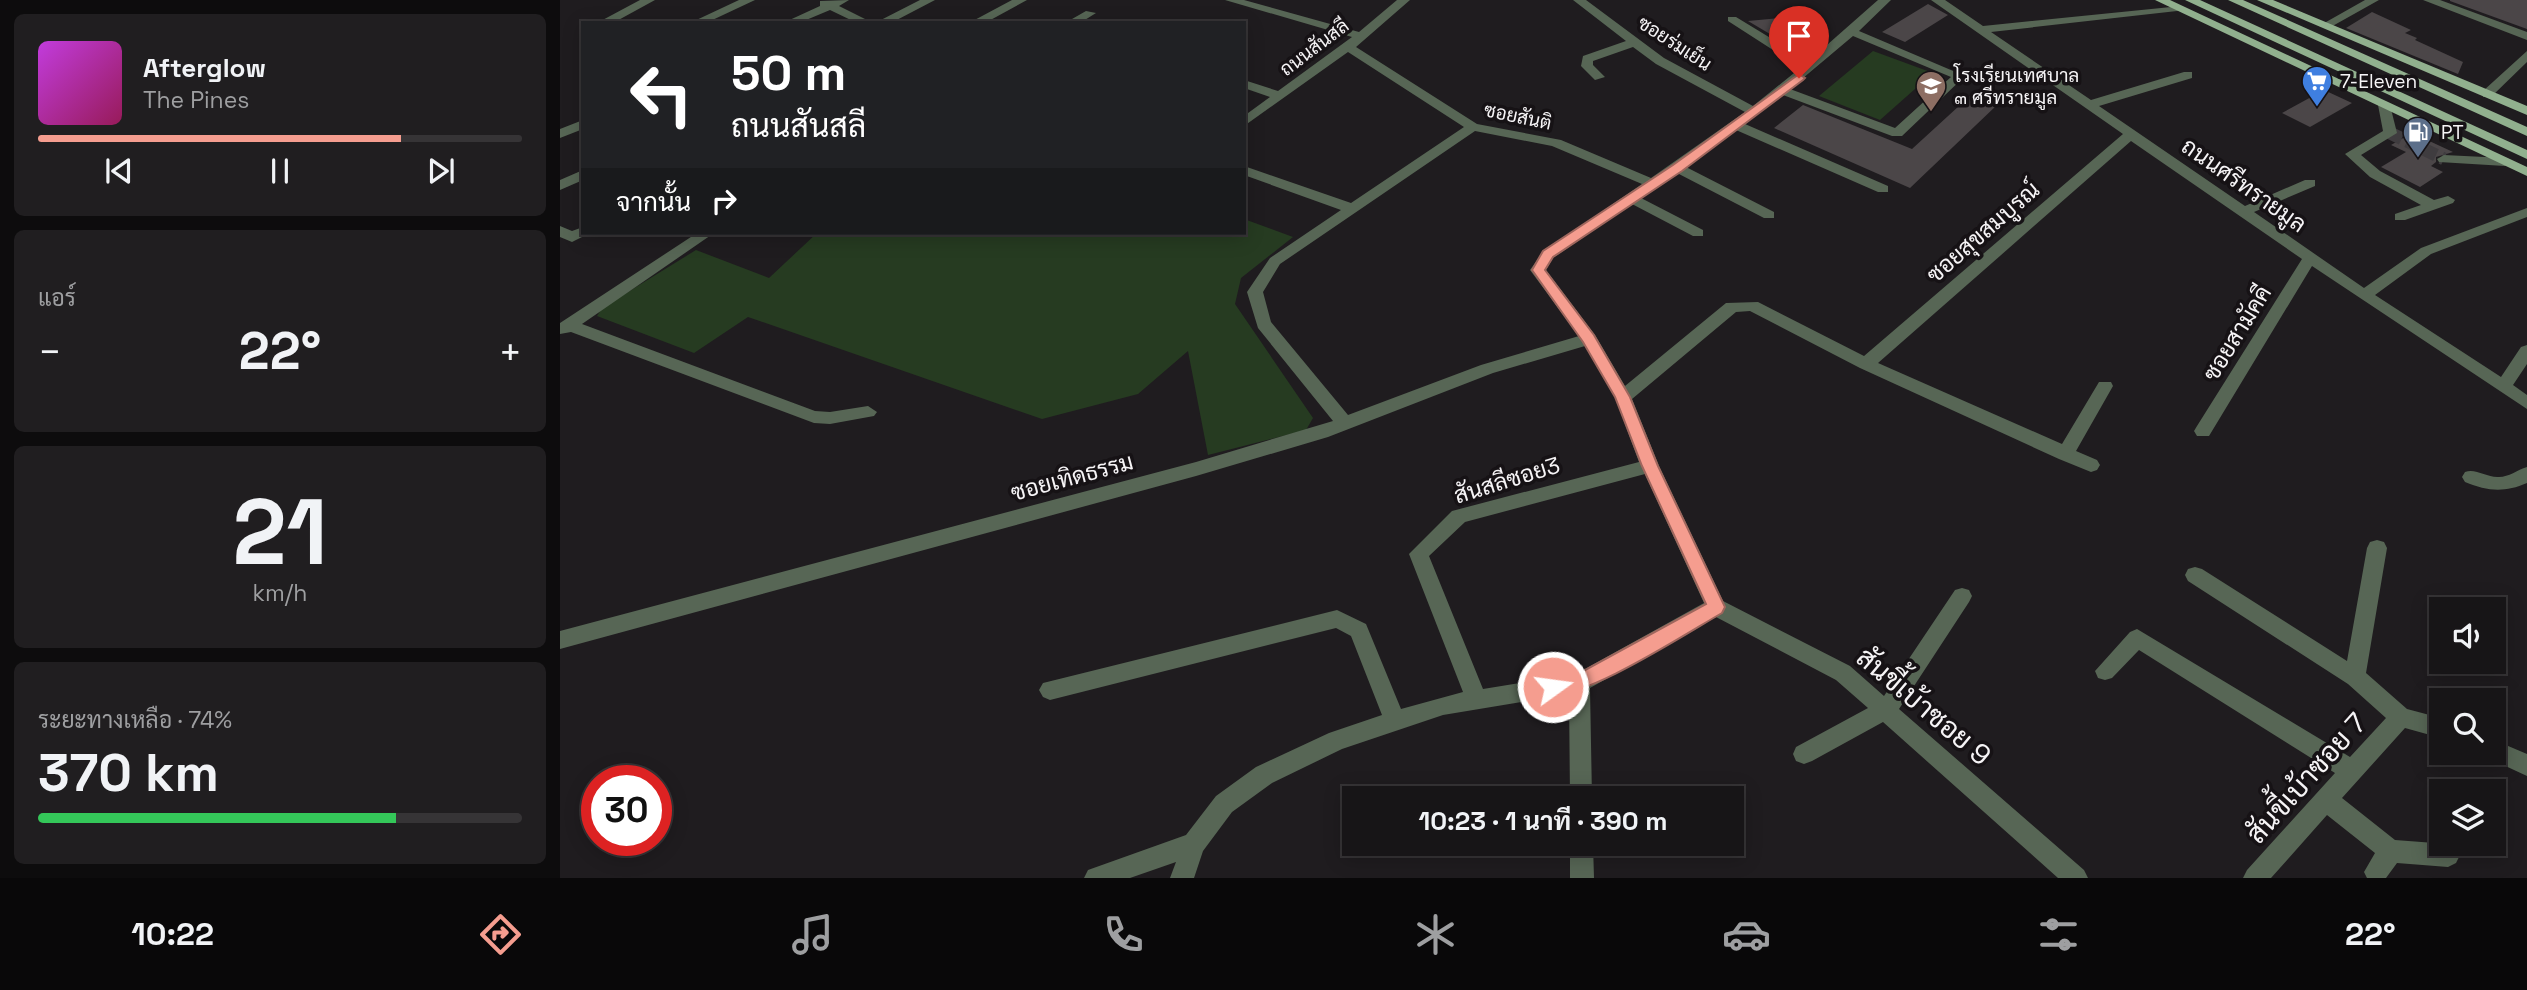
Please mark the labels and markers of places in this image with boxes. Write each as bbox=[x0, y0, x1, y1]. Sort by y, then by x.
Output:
pin bbox=[1769, 6, 1829, 78]
place label: โรงเรียนเทศบาล ๓ ศรีทรายมูล bbox=[1953, 63, 2079, 111]
supermarket icon: 7-Eleven bbox=[2300, 64, 2334, 108]
school or university icon: โรงเรียนเทศบาล ๓ ศรีทรายมูล bbox=[1914, 69, 1948, 113]
place label: 7-Eleven bbox=[2340, 69, 2417, 94]
fuel station icon: PT bbox=[2401, 115, 2435, 159]
place label: PT bbox=[2441, 120, 2464, 145]

